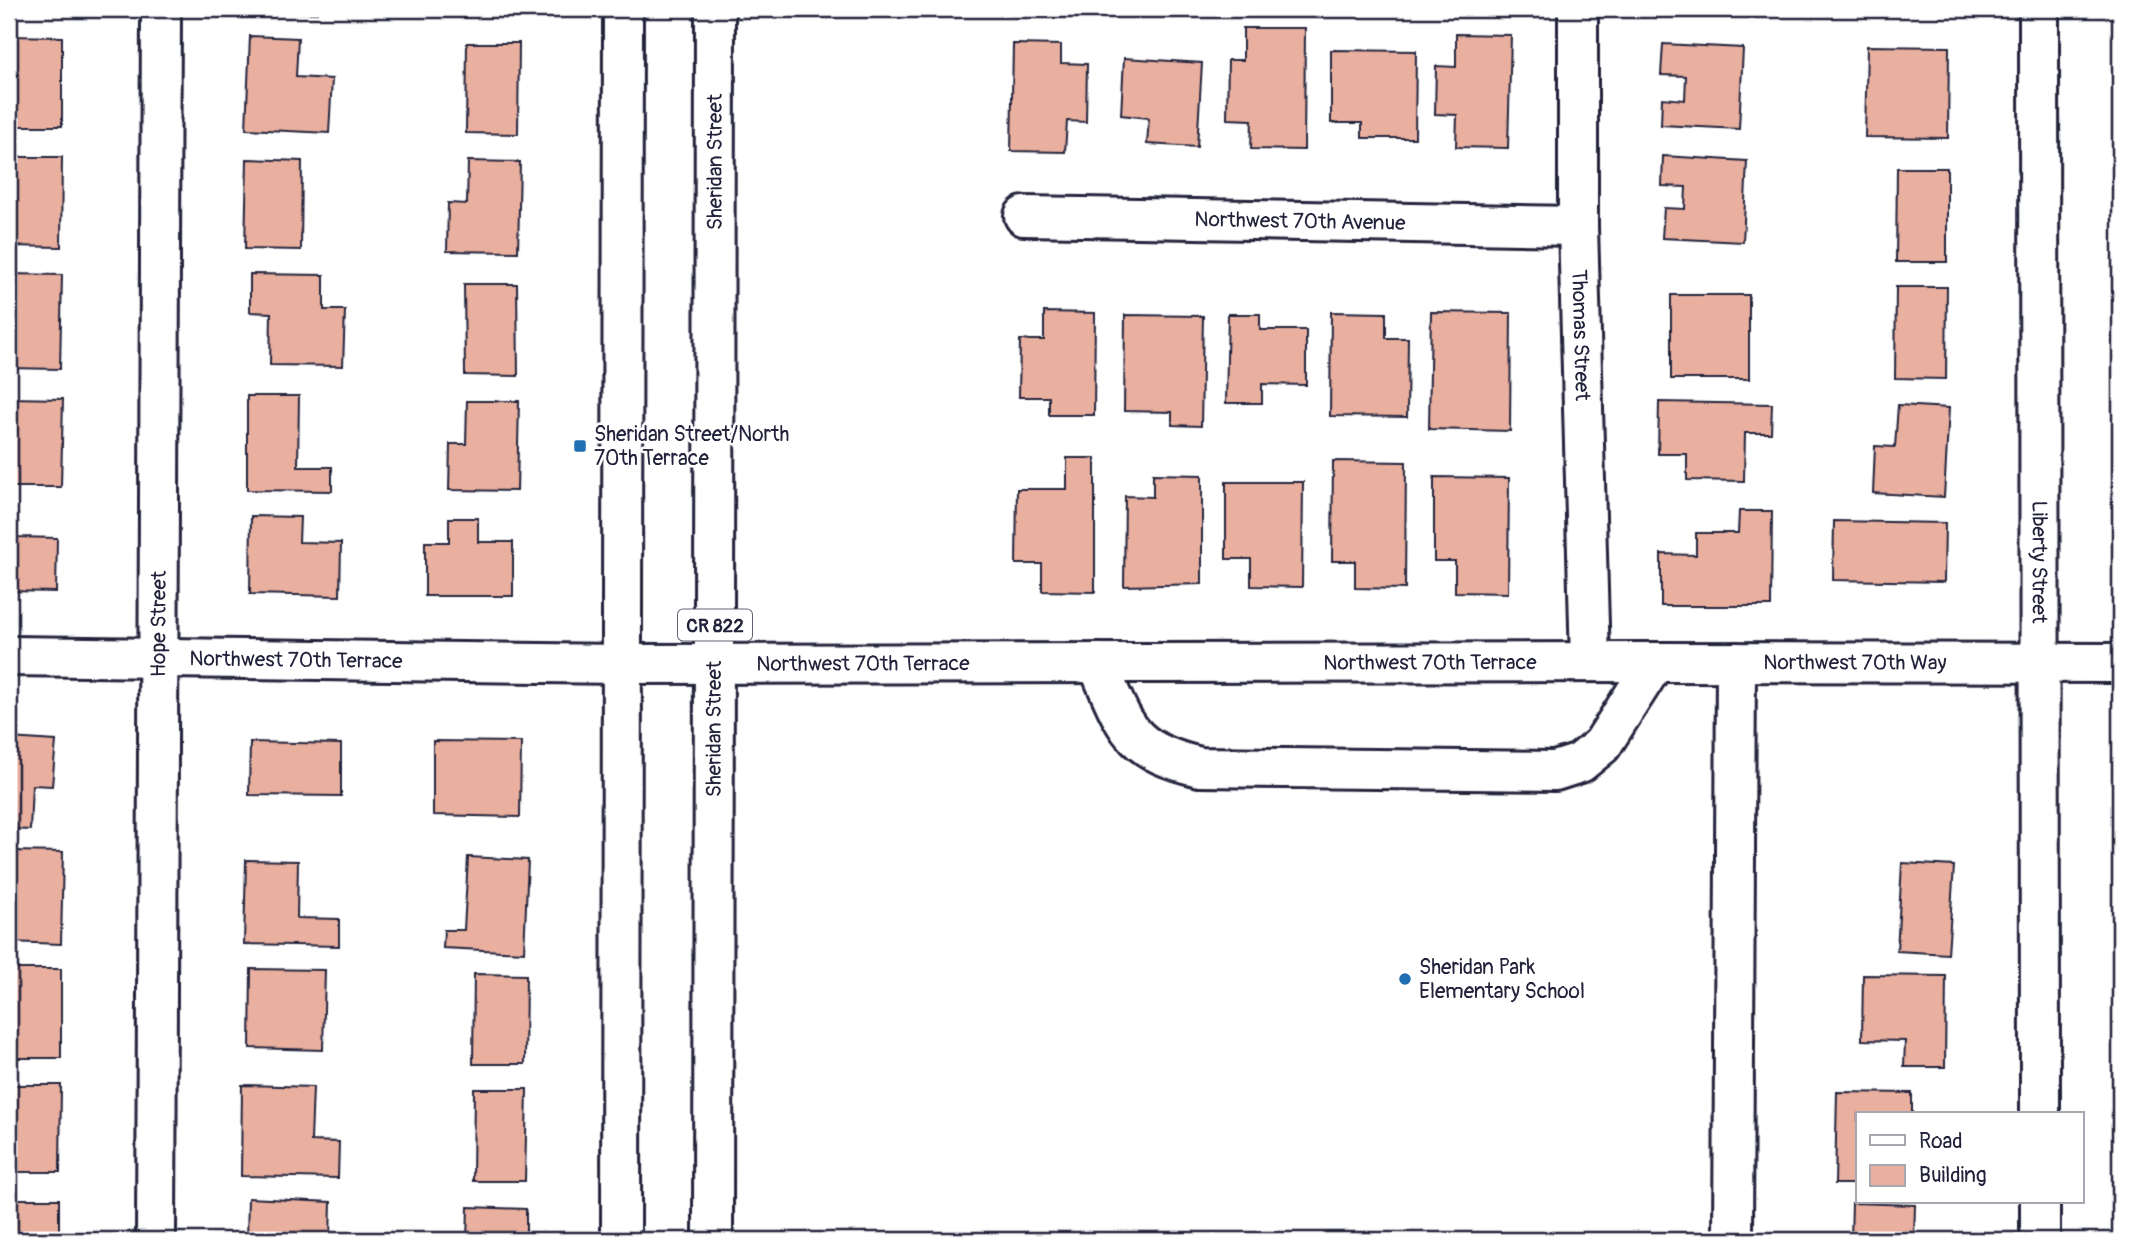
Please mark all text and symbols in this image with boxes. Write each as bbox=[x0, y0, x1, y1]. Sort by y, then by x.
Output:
street label: Sheridan Street bbox=[702, 93, 729, 230]
street label: Northwest 70th Avenue bbox=[1194, 206, 1406, 237]
street label: Thomas Street bbox=[1565, 269, 1596, 402]
place label: Sheridan Street/North 70th Terrace bbox=[594, 421, 789, 472]
marker: Sheridan Street/North 70th Terrace bbox=[572, 438, 588, 454]
street label: Liberty Street bbox=[2025, 501, 2053, 624]
street label: Hope Street bbox=[145, 570, 173, 677]
road number: CR 822 bbox=[678, 610, 752, 640]
street label: Northwest 70th Terrace bbox=[189, 645, 403, 675]
street label: Northwest 70th Terrace bbox=[1323, 649, 1537, 677]
street label: Northwest 70th Way bbox=[1763, 649, 1947, 677]
street label: Northwest 70th Terrace bbox=[756, 650, 970, 678]
street label: Sheridan Street bbox=[701, 660, 728, 797]
place label: Sheridan Park Elementary School bbox=[1419, 954, 1585, 1005]
marker: Sheridan Park Elementary School bbox=[1397, 971, 1413, 987]
legend bbox=[1856, 1112, 2084, 1204]
text: Road bbox=[1919, 1128, 1963, 1155]
text: Building bbox=[1919, 1162, 1986, 1189]

